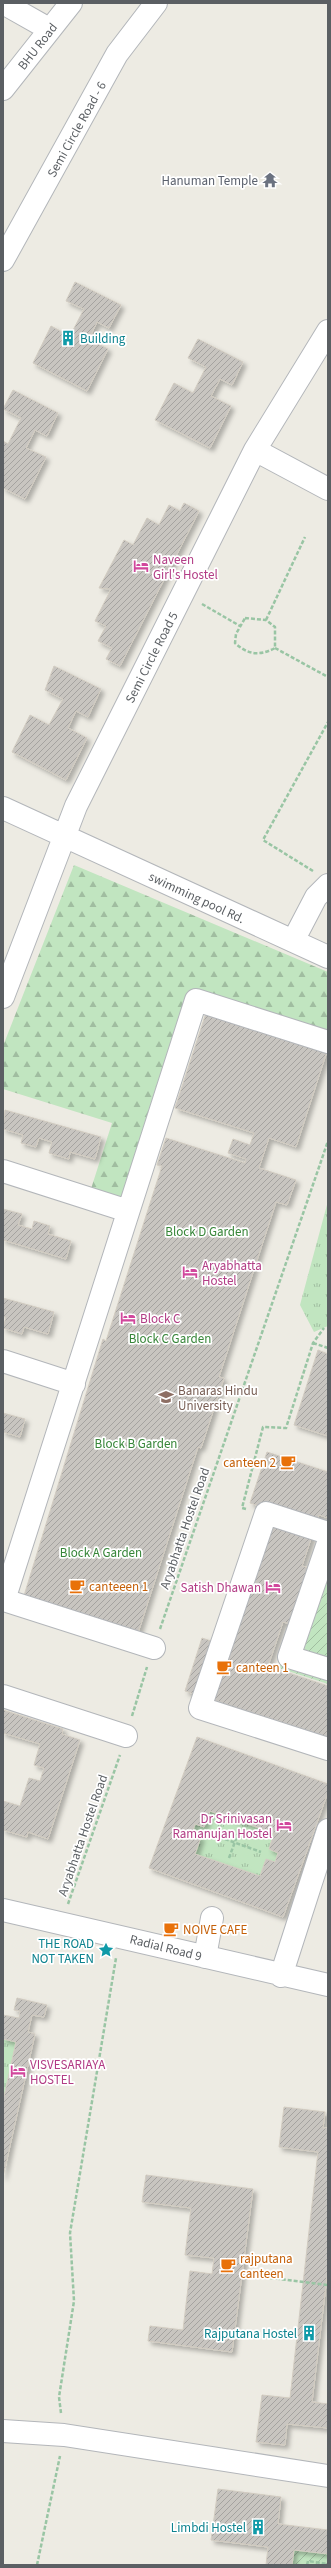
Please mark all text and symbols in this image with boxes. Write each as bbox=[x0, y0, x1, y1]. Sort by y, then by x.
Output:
street label: BHU Road bbox=[14, 19, 62, 74]
street label: Semi Circle Road - 6 bbox=[43, 78, 111, 181]
temple icon: Hanuman Temple bbox=[261, 171, 279, 189]
place label: Hanuman Temple bbox=[161, 172, 258, 190]
building icon: Building bbox=[59, 329, 77, 347]
place label: Building bbox=[80, 330, 126, 348]
place label: Naveen Girl's Hostel bbox=[153, 551, 218, 584]
hotel icon: Naveen Girl's Hostel bbox=[132, 557, 150, 575]
street label: Semi Circle Road 5 bbox=[121, 609, 183, 706]
street label: swimming pool Rd. bbox=[146, 868, 247, 928]
park label: Block D Garden bbox=[165, 1223, 249, 1241]
place label: Aryabhatta Hostel bbox=[202, 1257, 262, 1290]
hotel icon: Aryabhatta Hostel bbox=[181, 1263, 199, 1281]
hotel icon: Block C bbox=[119, 1309, 137, 1327]
place label: Block C bbox=[140, 1310, 180, 1328]
park label: Block C Garden bbox=[129, 1330, 211, 1348]
place label: Banaras Hindu University bbox=[178, 1382, 258, 1415]
school or university icon: Banaras Hindu University bbox=[157, 1388, 175, 1406]
park label: Block B Garden bbox=[95, 1435, 177, 1453]
cafe icon: canteen 2 bbox=[279, 1453, 297, 1471]
place label: canteen 2 bbox=[223, 1454, 276, 1472]
street label: Aryabhatta Hostel Road bbox=[156, 1465, 214, 1592]
park label: Block A Garden bbox=[60, 1544, 142, 1562]
cafe icon: canteeen 1 bbox=[68, 1577, 86, 1595]
place label: canteeen 1 bbox=[89, 1578, 148, 1596]
hotel icon: Satish Dhawan bbox=[264, 1578, 282, 1596]
place label: Satish Dhawan bbox=[180, 1579, 261, 1597]
cafe icon: canteen 1 bbox=[215, 1658, 233, 1676]
place label: canteen 1 bbox=[236, 1659, 289, 1677]
street label: Aryabhatta Hostel Road bbox=[54, 1772, 112, 1899]
place label: Dr Srinivasan Ramanujan Hostel bbox=[172, 1810, 272, 1843]
hotel icon: Dr Srinivasan Ramanujan Hostel bbox=[275, 1816, 293, 1834]
cafe icon: NOIVE CAFE bbox=[162, 1920, 180, 1938]
place label: NOIVE CAFE bbox=[183, 1921, 248, 1939]
street label: Radial Road 9 bbox=[128, 1930, 204, 1966]
place label: THE ROAD NOT TAKEN bbox=[31, 1935, 94, 1968]
place icon: THE ROAD NOT TAKEN bbox=[97, 1941, 115, 1959]
place label: VISVESARIAYA HOSTEL bbox=[30, 2056, 106, 2089]
hotel icon: VISVESARIAYA HOSTEL bbox=[9, 2062, 27, 2080]
place label: rajputana canteen bbox=[240, 2250, 293, 2283]
cafe icon: rajputana canteen bbox=[219, 2256, 237, 2274]
building icon: Rajputana Hostel bbox=[300, 2324, 318, 2342]
place label: Rajputana Hostel bbox=[204, 2325, 297, 2343]
building icon: Limbdi Hostel bbox=[249, 2518, 267, 2536]
place label: Limbdi Hostel bbox=[171, 2519, 246, 2537]

